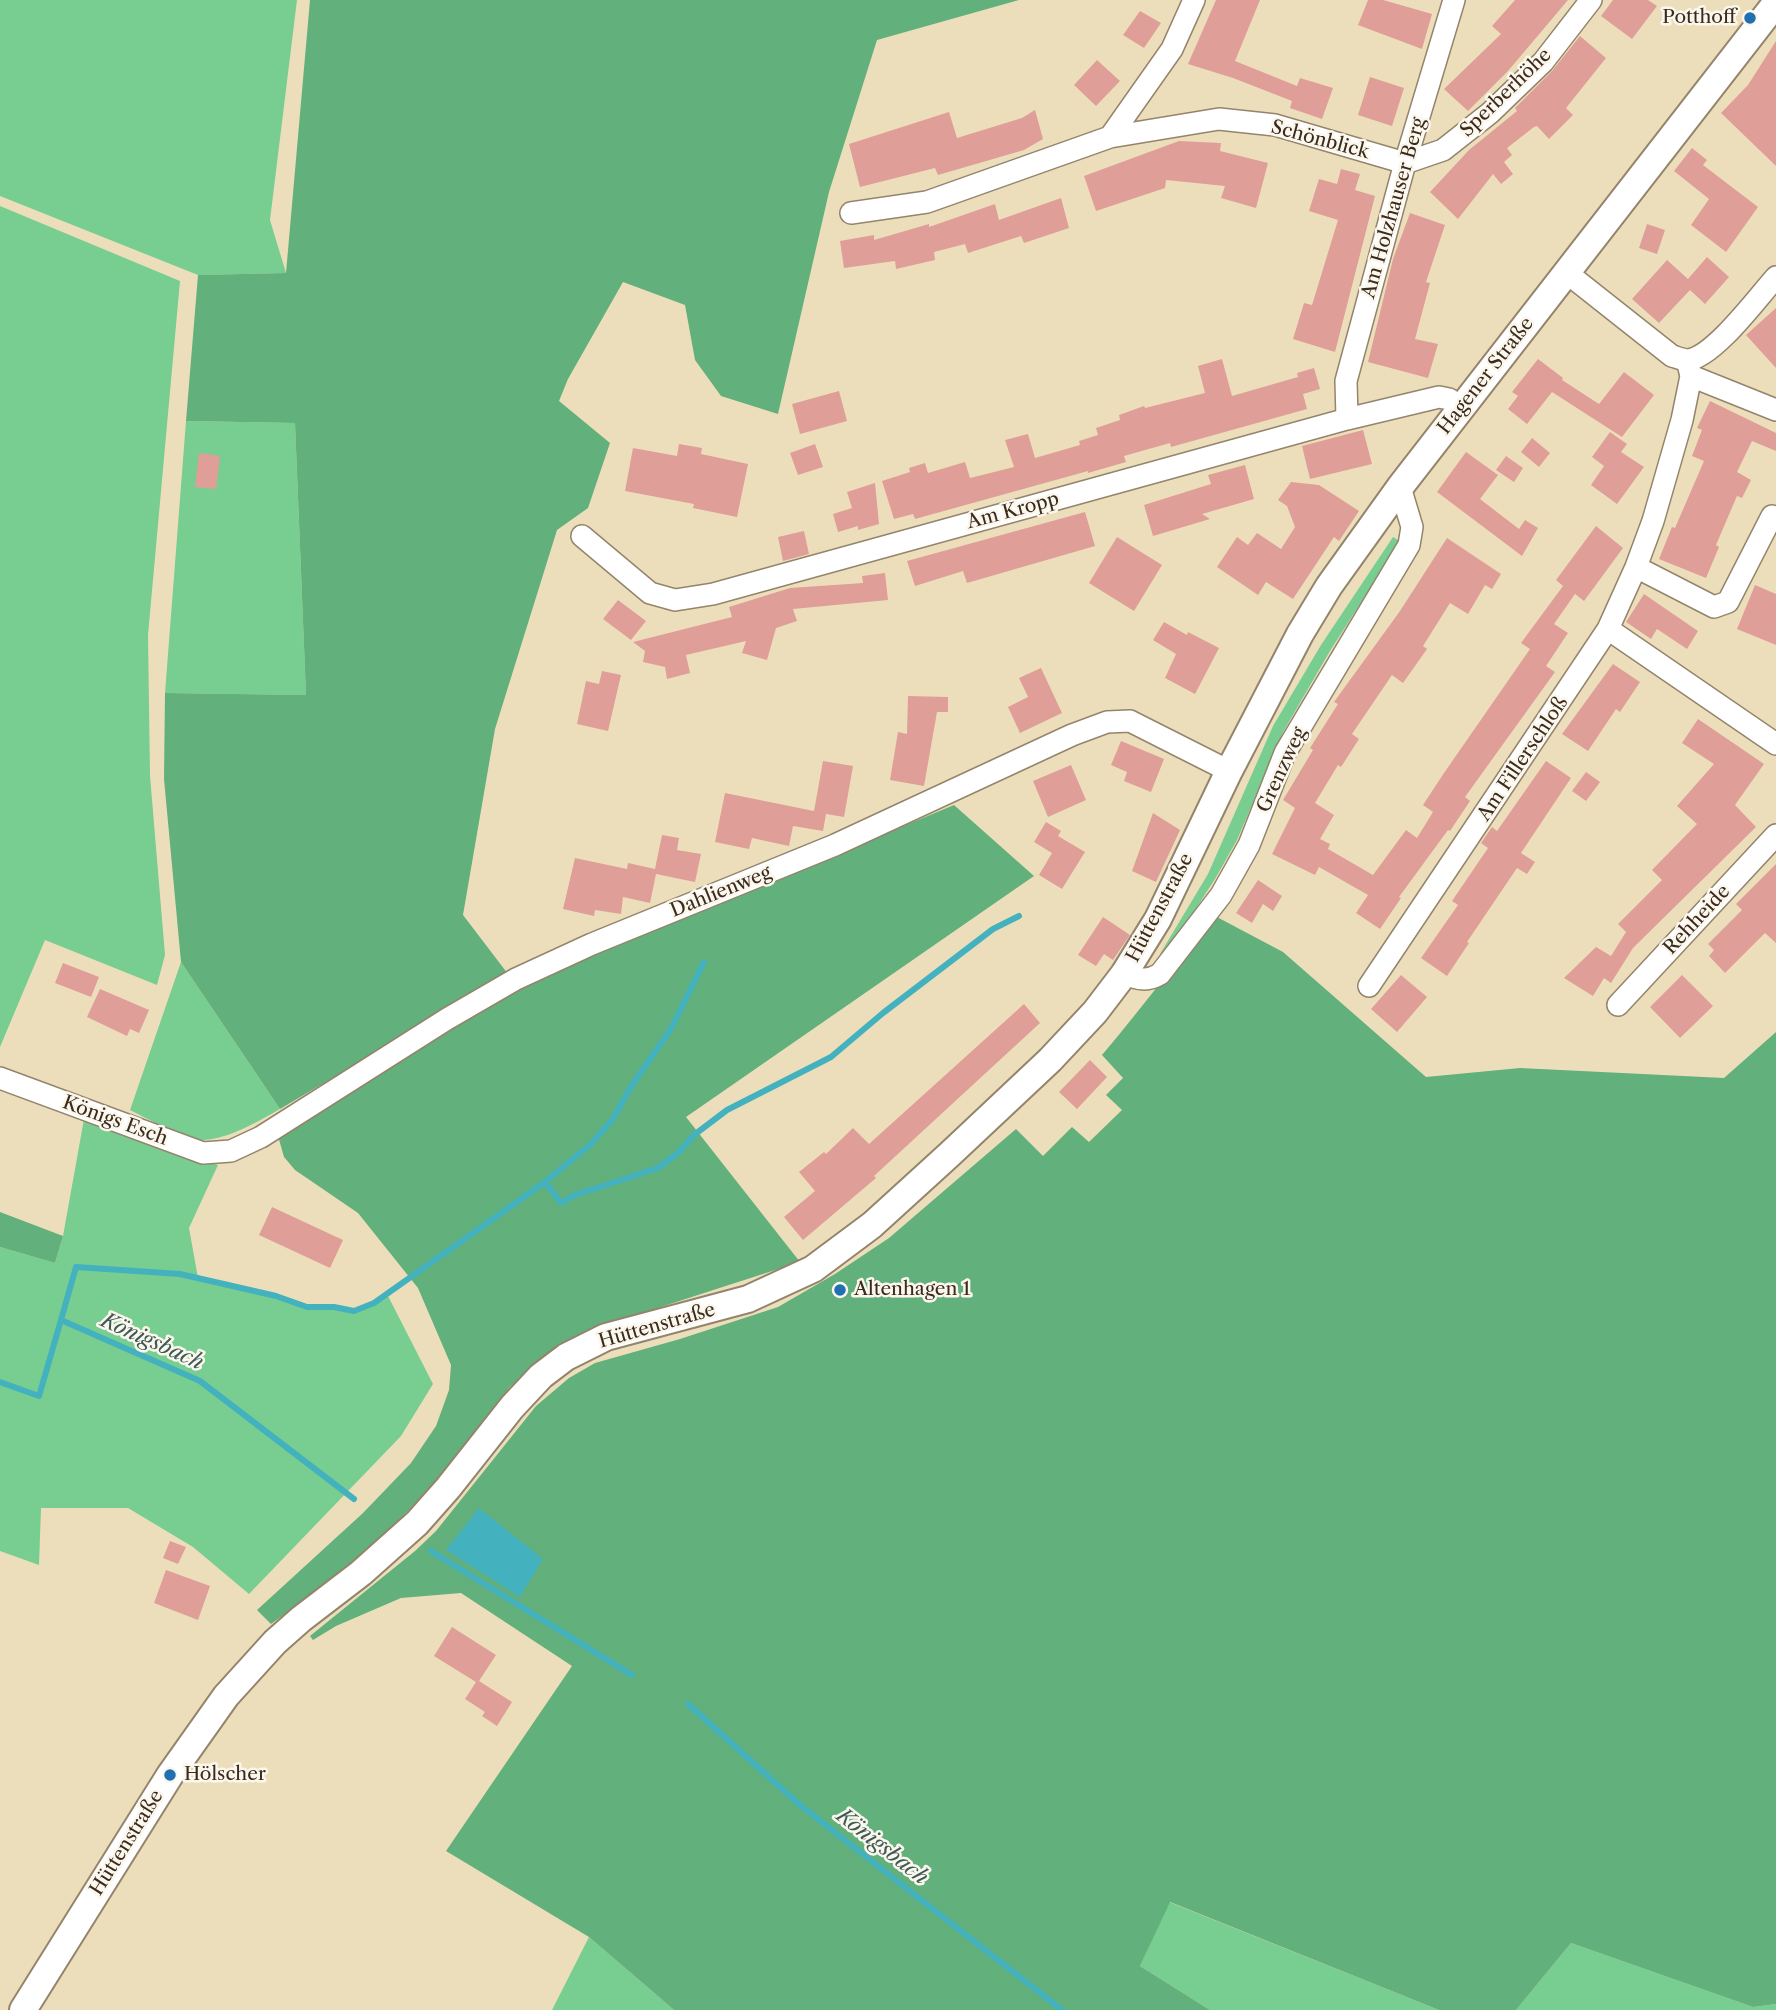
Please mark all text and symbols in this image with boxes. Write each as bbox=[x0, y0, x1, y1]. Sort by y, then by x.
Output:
place label: Potthoff bbox=[1662, 7, 1736, 29]
marker: Potthoff bbox=[1742, 10, 1758, 26]
street label: Sperberhöhe bbox=[1456, 44, 1556, 142]
street label: Am Holzhauser Berg bbox=[1357, 115, 1431, 301]
street label: Schönblick bbox=[1268, 116, 1372, 164]
street label: Hagener Straße bbox=[1433, 313, 1539, 439]
street label: Am Kropp bbox=[964, 488, 1062, 534]
street label: Am Fillerschloß bbox=[1473, 692, 1573, 826]
street label: Grenzweg bbox=[1252, 724, 1312, 816]
street label: Hüttenstraße bbox=[1122, 850, 1198, 966]
street label: Dahlienweg bbox=[667, 861, 775, 923]
street label: Rehheide bbox=[1659, 880, 1735, 960]
street label: Königs Esch bbox=[59, 1091, 171, 1151]
place label: Altenhagen 1 bbox=[854, 1279, 970, 1301]
marker: Altenhagen 1 bbox=[832, 1282, 848, 1298]
street label: Hüttenstraße bbox=[596, 1299, 718, 1353]
water label: Königsbach bbox=[97, 1308, 207, 1376]
place label: Hölscher bbox=[184, 1764, 266, 1786]
marker: Hölscher bbox=[162, 1767, 178, 1783]
street label: Hüttenstraße bbox=[86, 1786, 168, 1900]
water label: Königsbach bbox=[831, 1803, 933, 1891]

